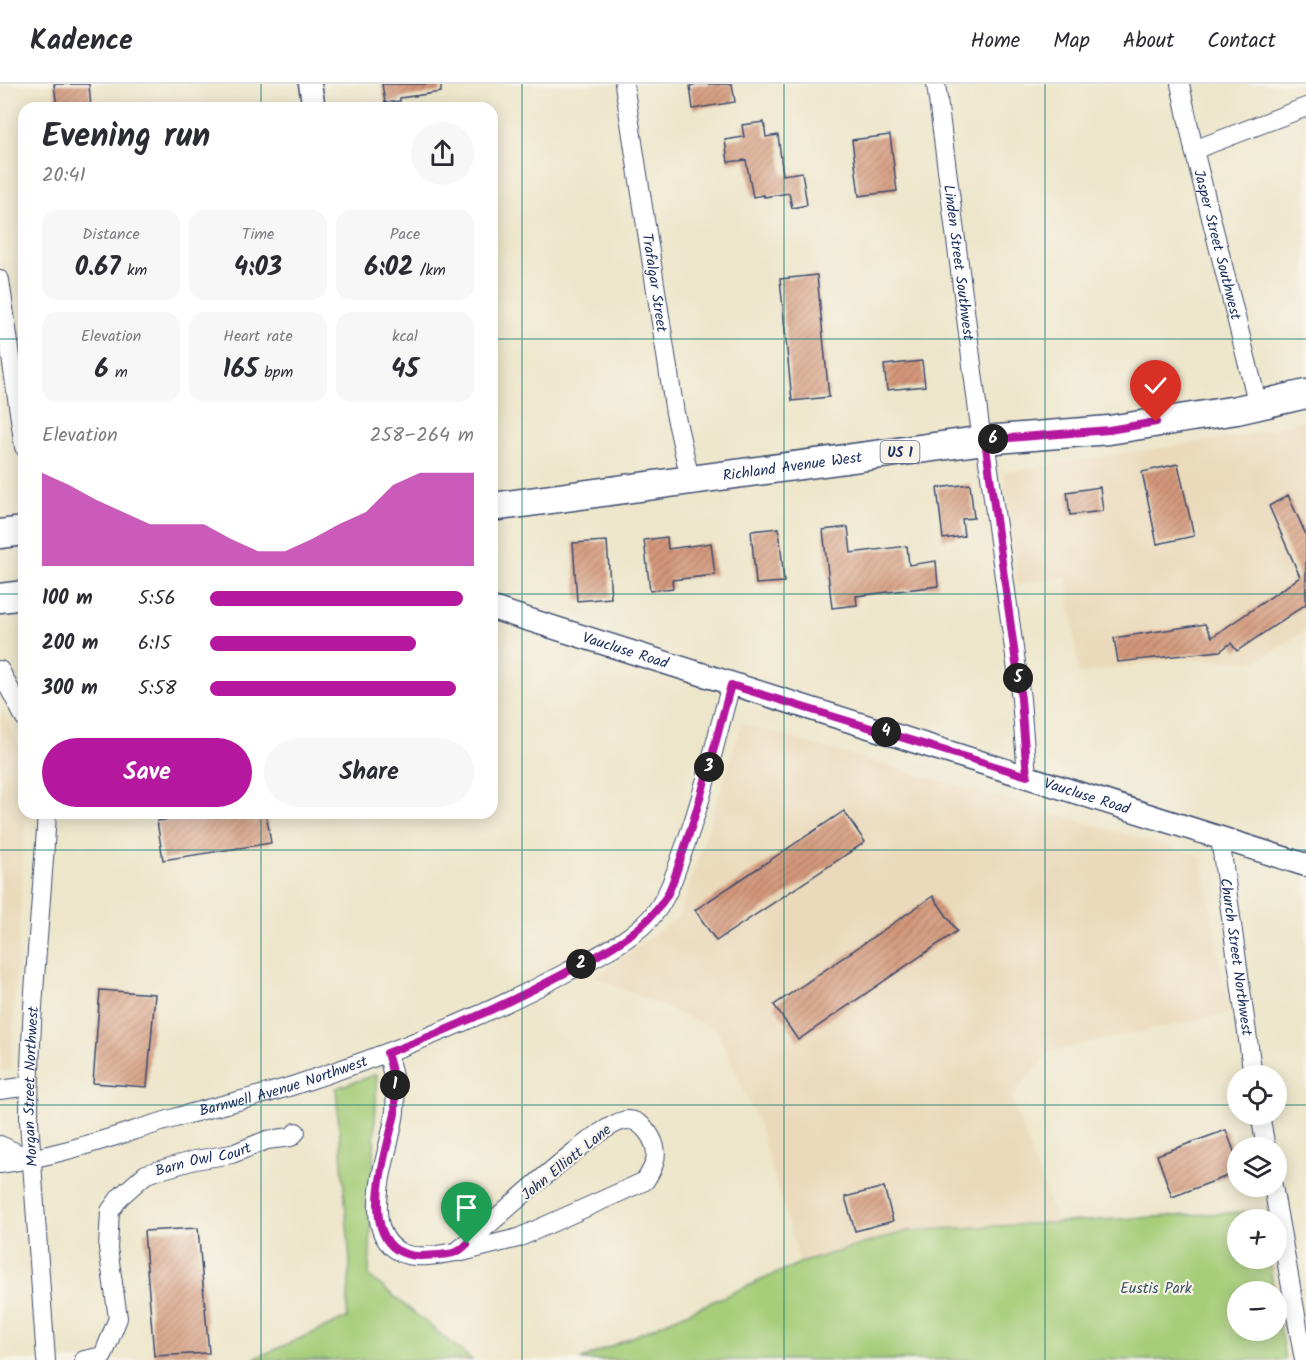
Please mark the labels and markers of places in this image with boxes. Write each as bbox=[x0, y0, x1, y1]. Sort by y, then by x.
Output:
pin bbox=[1130, 360, 1181, 422]
pin: 6 bbox=[978, 424, 1008, 454]
pin: 5 bbox=[1003, 663, 1033, 693]
pin: 4 bbox=[871, 717, 901, 747]
pin: 3 bbox=[694, 752, 724, 782]
pin: 2 bbox=[566, 949, 596, 979]
pin: 1 bbox=[380, 1070, 410, 1100]
pin bbox=[441, 1182, 492, 1244]

